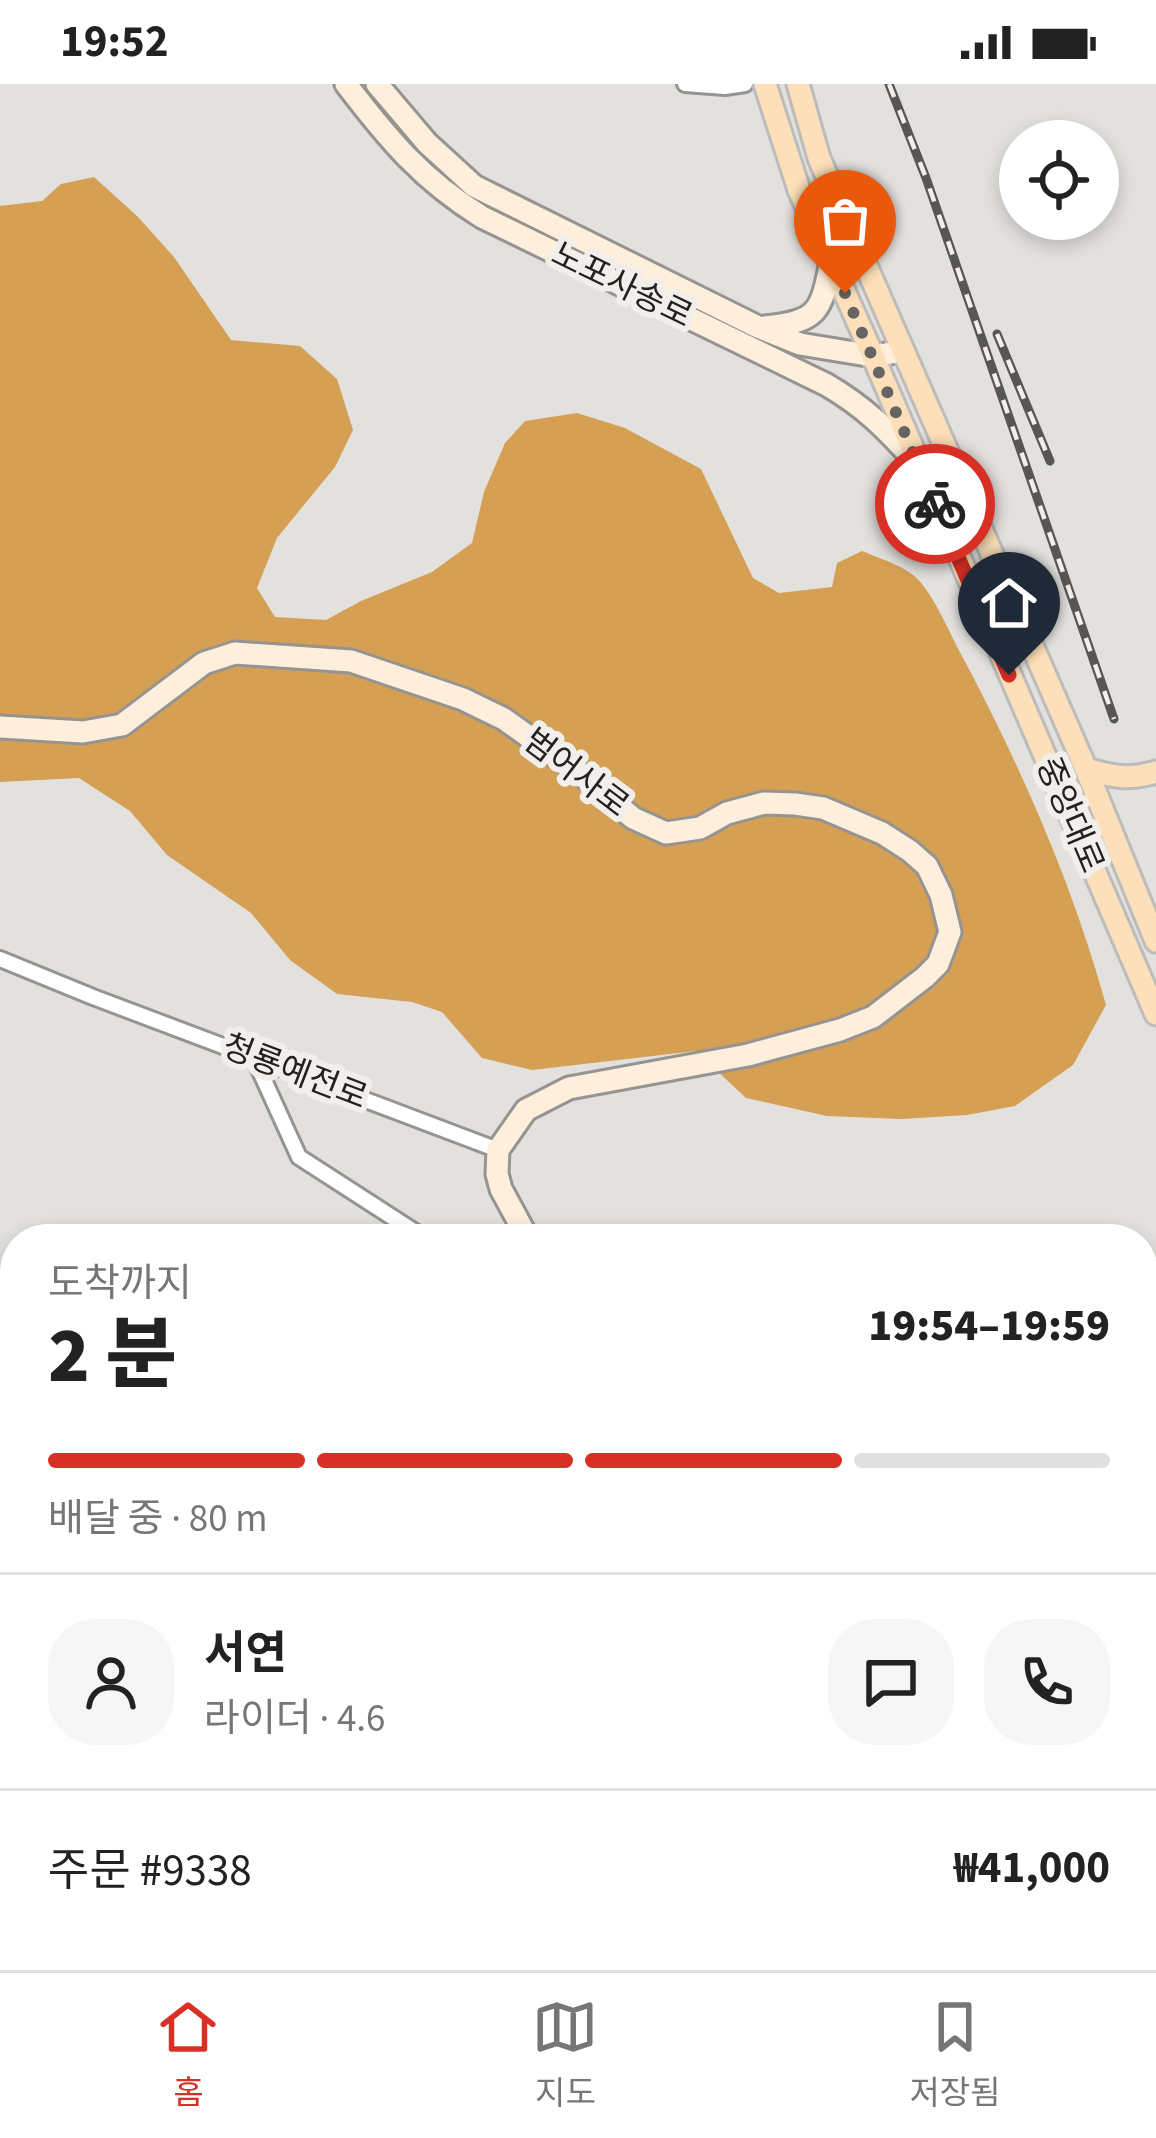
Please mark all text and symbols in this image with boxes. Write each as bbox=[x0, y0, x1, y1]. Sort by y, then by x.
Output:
text: 19:52 bbox=[60, 10, 169, 74]
map controls bbox=[999, 120, 1119, 240]
button: locate bbox=[999, 120, 1119, 240]
pin bbox=[794, 170, 896, 293]
icon: bag bbox=[812, 188, 878, 254]
street label: 노포사송로 bbox=[543, 231, 701, 339]
courier bbox=[875, 444, 995, 564]
icon: bike bbox=[902, 471, 968, 537]
pin bbox=[958, 552, 1060, 675]
icon: home bbox=[976, 570, 1042, 636]
street label: 범어사로 bbox=[513, 718, 639, 828]
street label: 중앙대로 bbox=[1025, 750, 1115, 880]
street label: 청룡예전로 bbox=[216, 1023, 374, 1121]
text: 도착까지 bbox=[48, 1256, 192, 1312]
text: 19:54–19:59 bbox=[868, 1294, 1110, 1358]
text: 2 분 bbox=[48, 1301, 177, 1412]
text: 배달 중 · 80 m bbox=[48, 1491, 268, 1547]
button: person bbox=[48, 1619, 174, 1745]
button: chat bbox=[828, 1619, 954, 1745]
button: phone bbox=[984, 1619, 1110, 1745]
text: 서연 bbox=[204, 1622, 287, 1686]
text: 라이더 · 4.6 bbox=[204, 1691, 385, 1747]
text: ₩41,000 bbox=[954, 1836, 1110, 1900]
text: 주문 #9338 bbox=[48, 1839, 252, 1903]
tab: 홈 bbox=[155, 1994, 221, 2117]
tab: 지도 bbox=[532, 1994, 598, 2117]
tab: 저장됨 bbox=[909, 1994, 1001, 2117]

